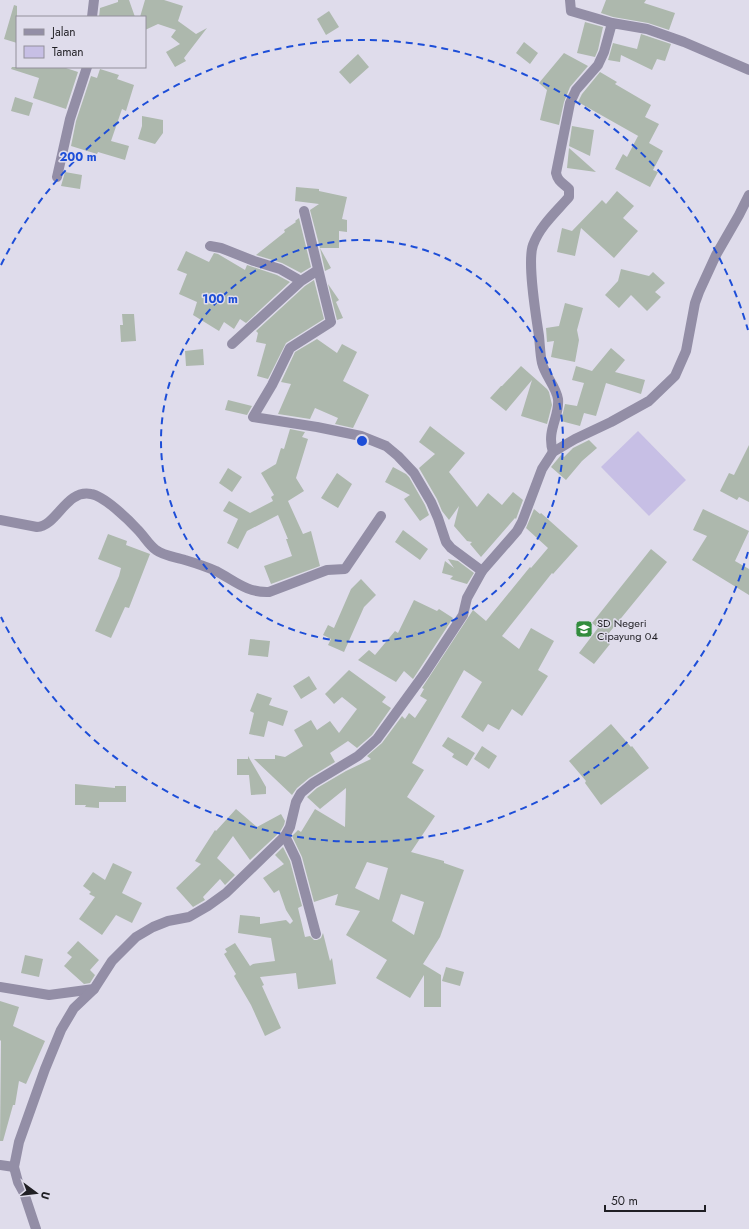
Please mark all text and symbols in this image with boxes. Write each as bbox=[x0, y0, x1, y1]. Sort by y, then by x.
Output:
legend bbox=[16, 16, 146, 68]
text: Jalan bbox=[50, 23, 75, 41]
text: Taman bbox=[52, 43, 84, 61]
text: 200 m bbox=[59, 148, 97, 166]
text: 100 m bbox=[202, 290, 238, 308]
centre of rings bbox=[355, 434, 369, 448]
place label: SD Negeri Cipayung 04 bbox=[597, 615, 658, 644]
school or university icon: SD Negeri Cipayung 04 bbox=[574, 619, 594, 639]
north arrow bbox=[16, 1173, 56, 1213]
scale bar bbox=[605, 1187, 705, 1213]
text: U bbox=[37, 1190, 54, 1201]
text: 50 m bbox=[611, 1192, 638, 1210]

